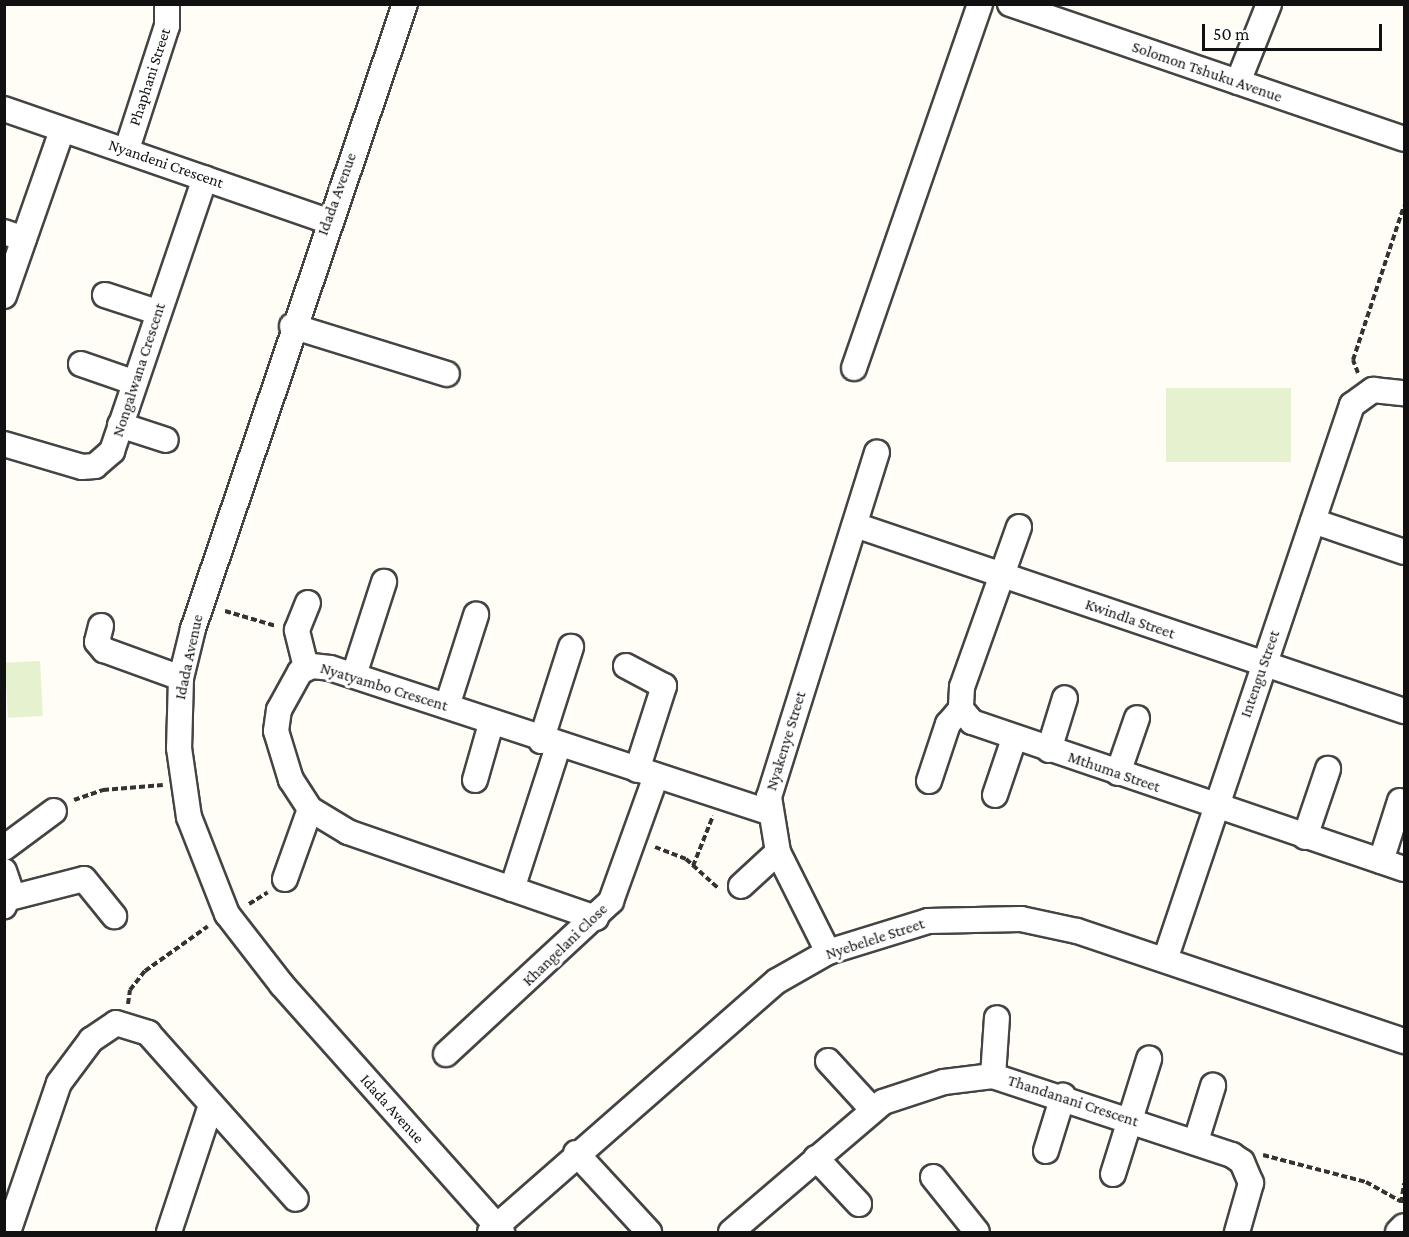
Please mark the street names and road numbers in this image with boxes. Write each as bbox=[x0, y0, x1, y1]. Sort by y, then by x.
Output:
street label: Phaphani Street bbox=[125, 26, 175, 128]
street label: Solomon Tshuku Avenue bbox=[1129, 37, 1285, 107]
street label: Nyandeni Crescent bbox=[106, 135, 226, 193]
street label: Idada Avenue bbox=[313, 150, 361, 238]
street label: Nongalwana Crescent bbox=[108, 301, 170, 439]
street label: Kwindla Street bbox=[1083, 595, 1177, 643]
street label: Idada Avenue bbox=[171, 613, 207, 701]
street label: Intengu Street bbox=[1236, 628, 1284, 720]
street label: Nyatyambo Crescent bbox=[318, 658, 450, 716]
street label: Nyakenye Street bbox=[762, 689, 810, 793]
street label: Mthuma Street bbox=[1065, 747, 1163, 797]
street label: Khangelani Close bbox=[518, 900, 612, 990]
street label: Nyebelele Street bbox=[823, 914, 927, 964]
street label: Idada Avenue bbox=[356, 1070, 428, 1148]
street label: Thandanani Crescent bbox=[1005, 1071, 1141, 1131]

